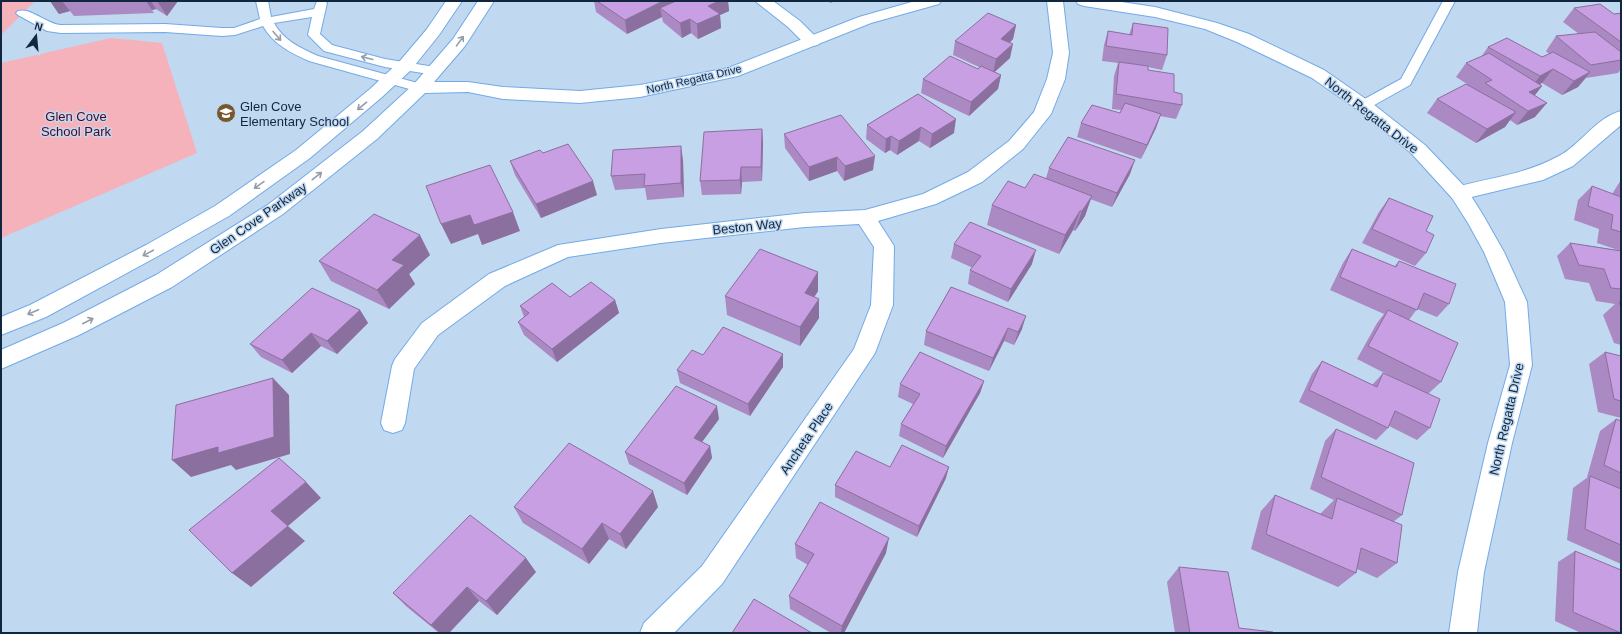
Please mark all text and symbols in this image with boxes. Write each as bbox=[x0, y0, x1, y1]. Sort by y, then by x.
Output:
north arrow bbox=[16, 16, 56, 56]
text: N bbox=[33, 20, 44, 33]
one-way arrow bbox=[272, 31, 281, 41]
one-way arrow bbox=[456, 36, 464, 47]
one-way arrow bbox=[361, 54, 374, 62]
street label: North Regatta Drive bbox=[645, 62, 743, 96]
street label: North Regatta Drive bbox=[1322, 74, 1422, 157]
place label: Glen Cove Elementary School bbox=[240, 99, 349, 129]
one-way arrow bbox=[356, 101, 367, 110]
school or university icon: Glen Cove Elementary School bbox=[215, 102, 237, 124]
park label: Glen Cove School Park bbox=[41, 109, 112, 139]
one-way arrow bbox=[312, 172, 323, 181]
street label: Glen Cove Parkway bbox=[207, 179, 310, 258]
one-way arrow bbox=[254, 181, 265, 189]
street label: Beston Way bbox=[712, 215, 783, 238]
one-way arrow bbox=[143, 250, 155, 257]
one-way arrow bbox=[27, 309, 39, 317]
one-way arrow bbox=[81, 316, 93, 324]
street label: North Regatta Drive bbox=[1486, 361, 1527, 477]
street label: Ancheta Place bbox=[777, 399, 836, 477]

